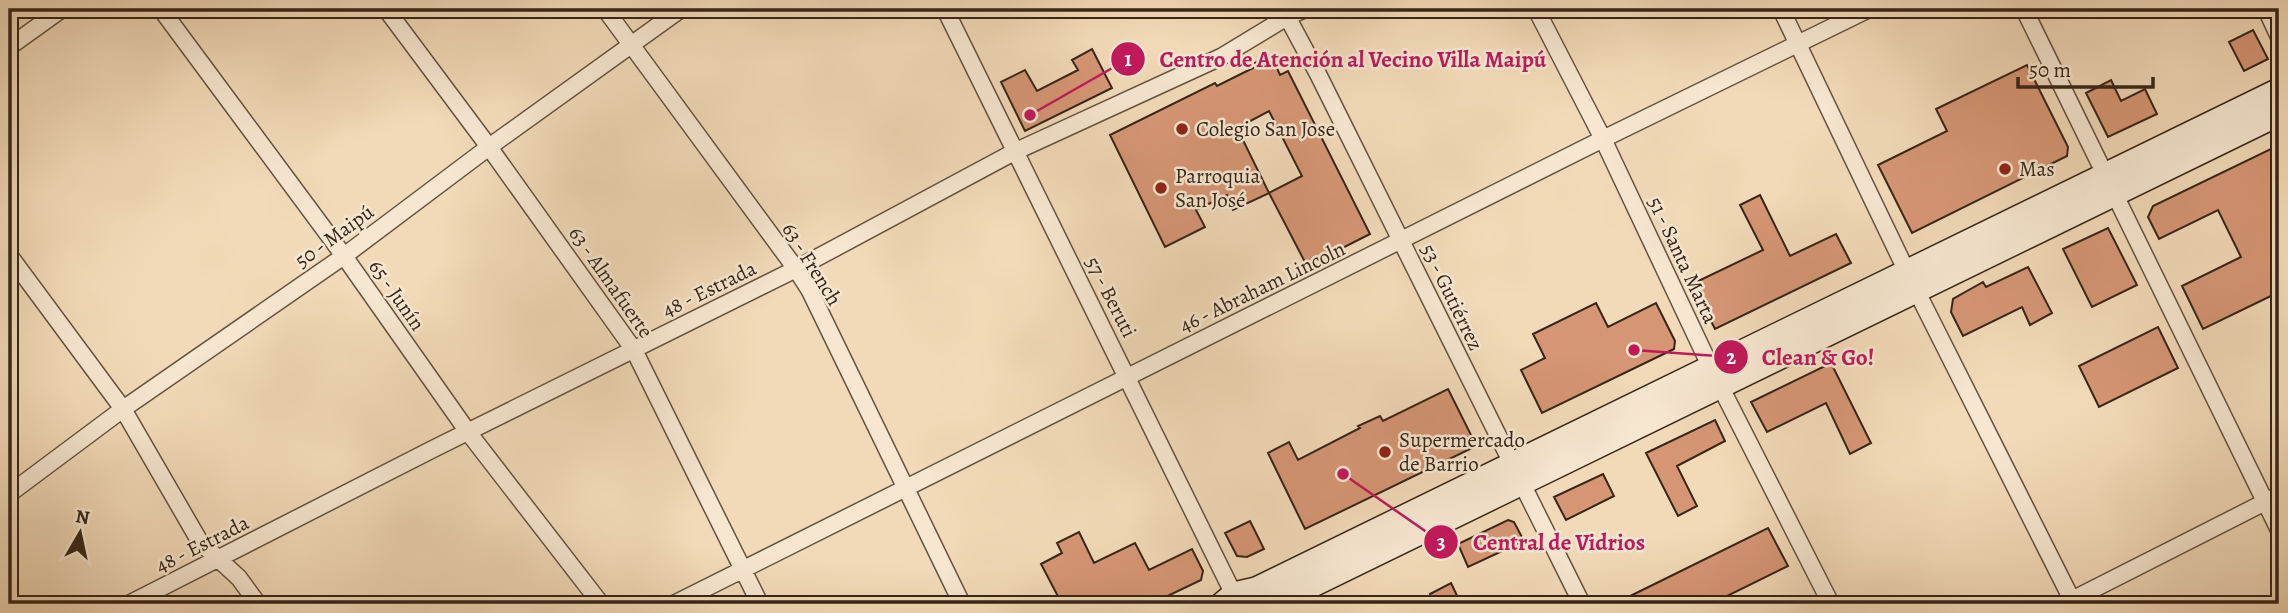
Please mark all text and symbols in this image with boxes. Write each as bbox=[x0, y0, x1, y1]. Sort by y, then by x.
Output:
callout: Centro de Atención al Vecino Villa Maipú bbox=[1111, 37, 1560, 81]
text: Centro de Atención al Vecino Villa Maipú bbox=[1160, 44, 1547, 75]
text: 1 bbox=[1124, 45, 1132, 73]
scale bar bbox=[2018, 46, 2153, 90]
text: 50 m bbox=[2029, 56, 2071, 84]
place label: Colegio San Jose bbox=[1196, 115, 1335, 143]
marker: Colegio San Jose bbox=[1174, 121, 1190, 137]
place label: Mas bbox=[2019, 155, 2055, 183]
marker: Mas bbox=[1997, 161, 2013, 177]
place label: Parroquia San José bbox=[1175, 162, 1260, 214]
marker: Parroquia San José bbox=[1153, 180, 1169, 196]
street label: 51 - Santa Marta bbox=[1641, 192, 1725, 328]
street label: 50 - Maipú bbox=[289, 197, 380, 274]
street label: 63 - French bbox=[775, 217, 849, 311]
street label: 63 - Almafuerte bbox=[562, 221, 660, 343]
street label: 46 - Abraham Lincoln bbox=[1174, 235, 1350, 339]
street label: 53 - Gutiérrez bbox=[1414, 239, 1490, 355]
street label: 57 - Beruti bbox=[1079, 252, 1143, 342]
street label: 65 - Junín bbox=[362, 254, 432, 336]
street label: 48 - Estrada bbox=[657, 254, 761, 324]
callout: Clean & Go! bbox=[1713, 335, 1889, 379]
text: Clean & Go! bbox=[1762, 342, 1874, 373]
text: 2 bbox=[1726, 343, 1736, 371]
place label: Supermercado de Barrio bbox=[1399, 426, 1525, 478]
marker: Supermercado de Barrio bbox=[1377, 444, 1393, 460]
north arrow bbox=[46, 498, 116, 568]
text: N bbox=[74, 503, 92, 531]
street label: 48 - Estrada bbox=[150, 508, 254, 580]
callout: Central de Vidrios bbox=[1424, 520, 1659, 564]
text: Central de Vidrios bbox=[1473, 527, 1645, 558]
text: 3 bbox=[1436, 528, 1446, 556]

